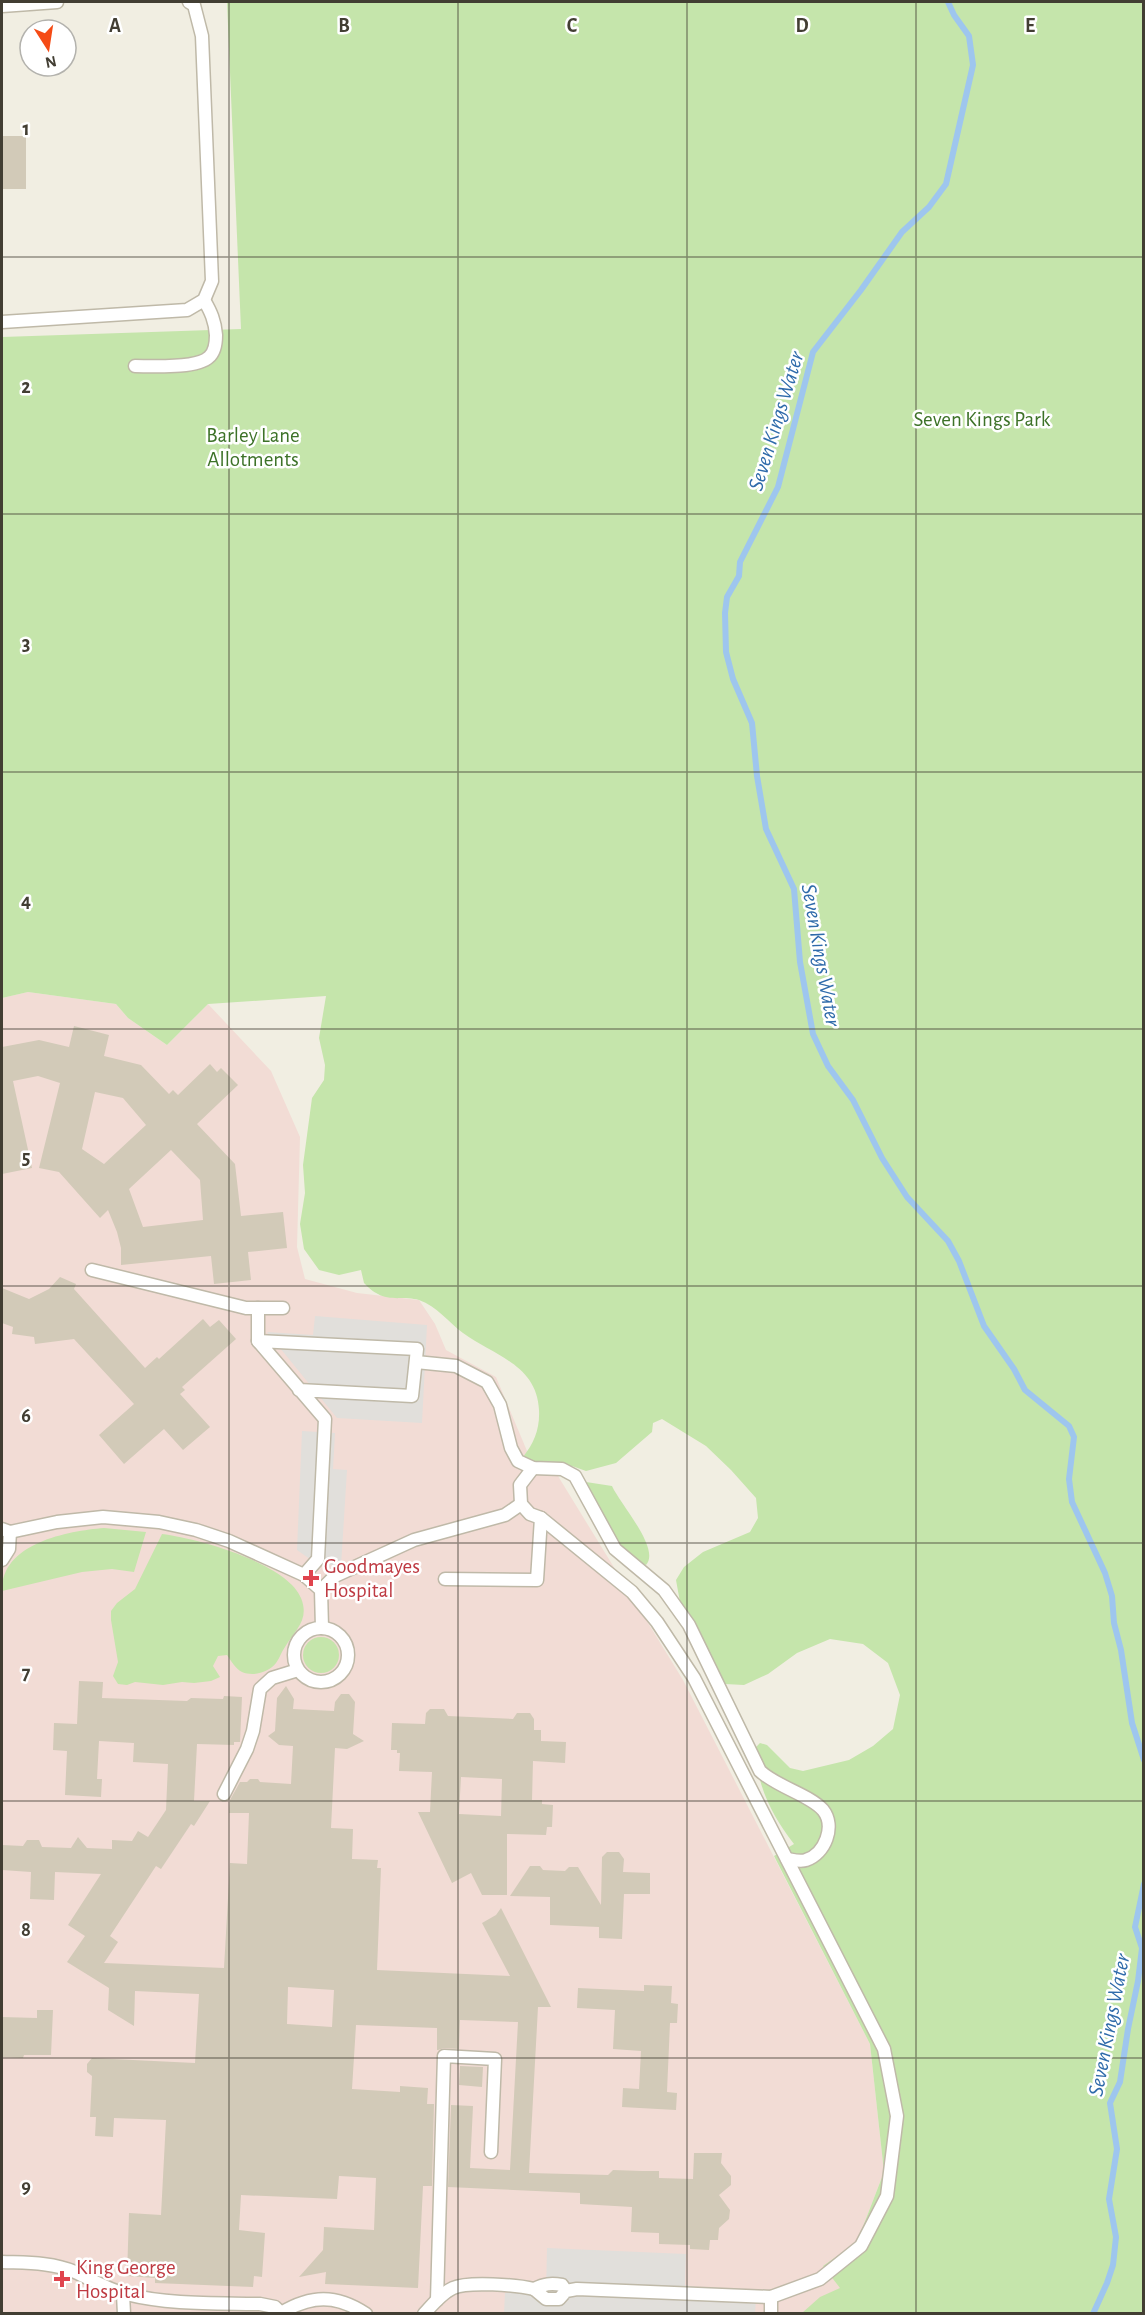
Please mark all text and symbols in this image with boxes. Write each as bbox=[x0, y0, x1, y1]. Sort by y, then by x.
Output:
text: A bbox=[109, 16, 121, 36]
text: B bbox=[338, 16, 350, 36]
text: C bbox=[567, 16, 578, 36]
text: D bbox=[795, 16, 809, 36]
text: E bbox=[1025, 16, 1035, 36]
north arrow bbox=[18, 18, 78, 78]
text: N bbox=[44, 53, 58, 71]
text: 1 bbox=[22, 119, 30, 139]
water label: Seven Kings Water bbox=[744, 348, 808, 493]
text: 2 bbox=[21, 377, 31, 397]
park label: Seven Kings Park bbox=[914, 409, 1051, 430]
park label: Barley Lane Allotments bbox=[206, 425, 300, 470]
text: 3 bbox=[22, 634, 30, 654]
water label: Seven Kings Water bbox=[798, 882, 845, 1029]
text: 4 bbox=[21, 891, 31, 911]
text: 5 bbox=[22, 1148, 30, 1168]
text: 6 bbox=[21, 1406, 31, 1426]
place label: Goodmayes Hospital bbox=[324, 1556, 420, 1601]
marker: Goodmayes Hospital bbox=[302, 1569, 320, 1587]
text: 7 bbox=[22, 1663, 31, 1683]
text: 8 bbox=[21, 1920, 31, 1940]
water label: Seven Kings Water bbox=[1084, 1951, 1134, 2098]
text: 9 bbox=[21, 2177, 31, 2197]
place label: King George Hospital bbox=[76, 2257, 176, 2302]
marker: King George Hospital bbox=[53, 2270, 71, 2288]

